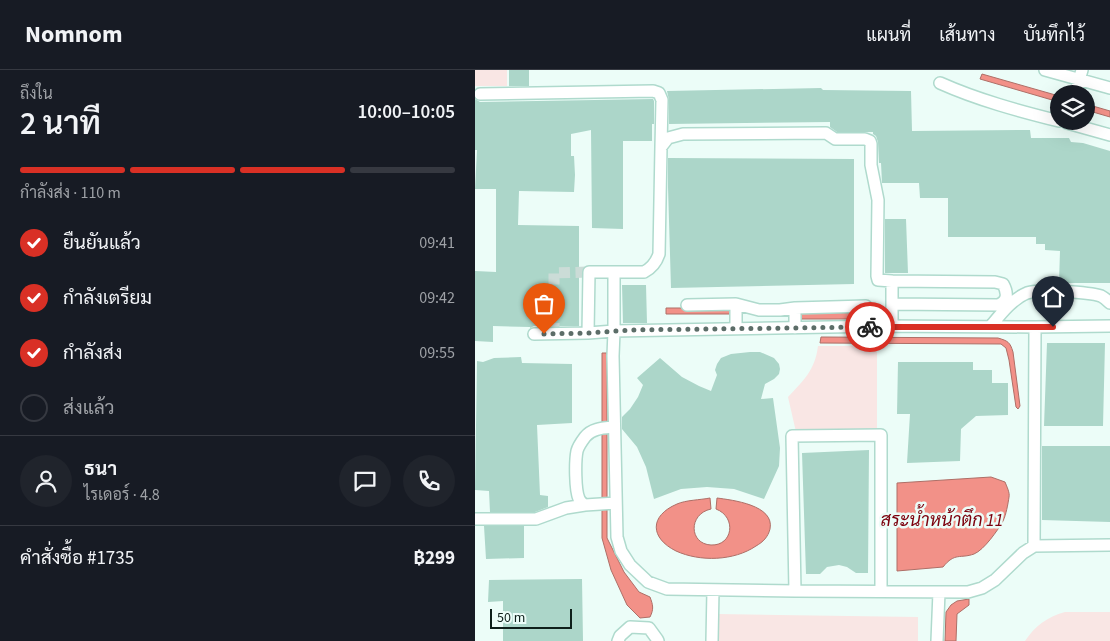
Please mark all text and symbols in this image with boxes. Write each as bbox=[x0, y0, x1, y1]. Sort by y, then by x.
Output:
text: Nomnom bbox=[25, 17, 122, 52]
text: แผนที่ bbox=[866, 23, 911, 48]
text: เส้นทาง bbox=[939, 23, 995, 48]
text: บันทึกไว้ bbox=[1023, 23, 1085, 48]
text: ถึงใน bbox=[20, 83, 53, 105]
map controls bbox=[1050, 85, 1095, 130]
button: layers bbox=[1050, 85, 1095, 130]
text: 10:00–10:05 bbox=[357, 99, 455, 126]
text: 2 นาที bbox=[20, 101, 101, 147]
text: กำลังส่ง · 110 m bbox=[20, 182, 121, 204]
icon: check bbox=[20, 229, 48, 257]
text: ยืนยันแล้ว bbox=[63, 230, 141, 257]
text: 09:41 bbox=[419, 232, 455, 254]
pin bbox=[1032, 276, 1074, 327]
pin bbox=[523, 283, 565, 334]
icon: home bbox=[1039, 283, 1067, 311]
icon: check bbox=[20, 284, 48, 312]
text: กำลังเตรียม bbox=[63, 285, 152, 312]
text: 09:42 bbox=[419, 287, 455, 309]
icon: bag bbox=[530, 290, 558, 318]
courier bbox=[845, 302, 895, 352]
icon: bike bbox=[856, 313, 884, 341]
icon: check bbox=[20, 339, 48, 367]
text: กำลังส่ง bbox=[63, 340, 122, 367]
text: 09:55 bbox=[419, 342, 455, 364]
text: ส่งแล้ว bbox=[63, 395, 114, 422]
button: person bbox=[20, 455, 72, 507]
button: chat bbox=[339, 455, 391, 507]
button: phone bbox=[403, 455, 455, 507]
text: ธนา bbox=[84, 456, 117, 483]
text: ไรเดอร์ · 4.8 bbox=[84, 484, 160, 506]
water label: สระน้ำหน้าตึก 11 bbox=[881, 504, 1003, 533]
text: คำสั่งซื้อ #1735 bbox=[20, 545, 134, 572]
text: ฿299 bbox=[413, 545, 455, 572]
scale bar bbox=[490, 606, 573, 629]
text: 50 m bbox=[497, 608, 525, 628]

